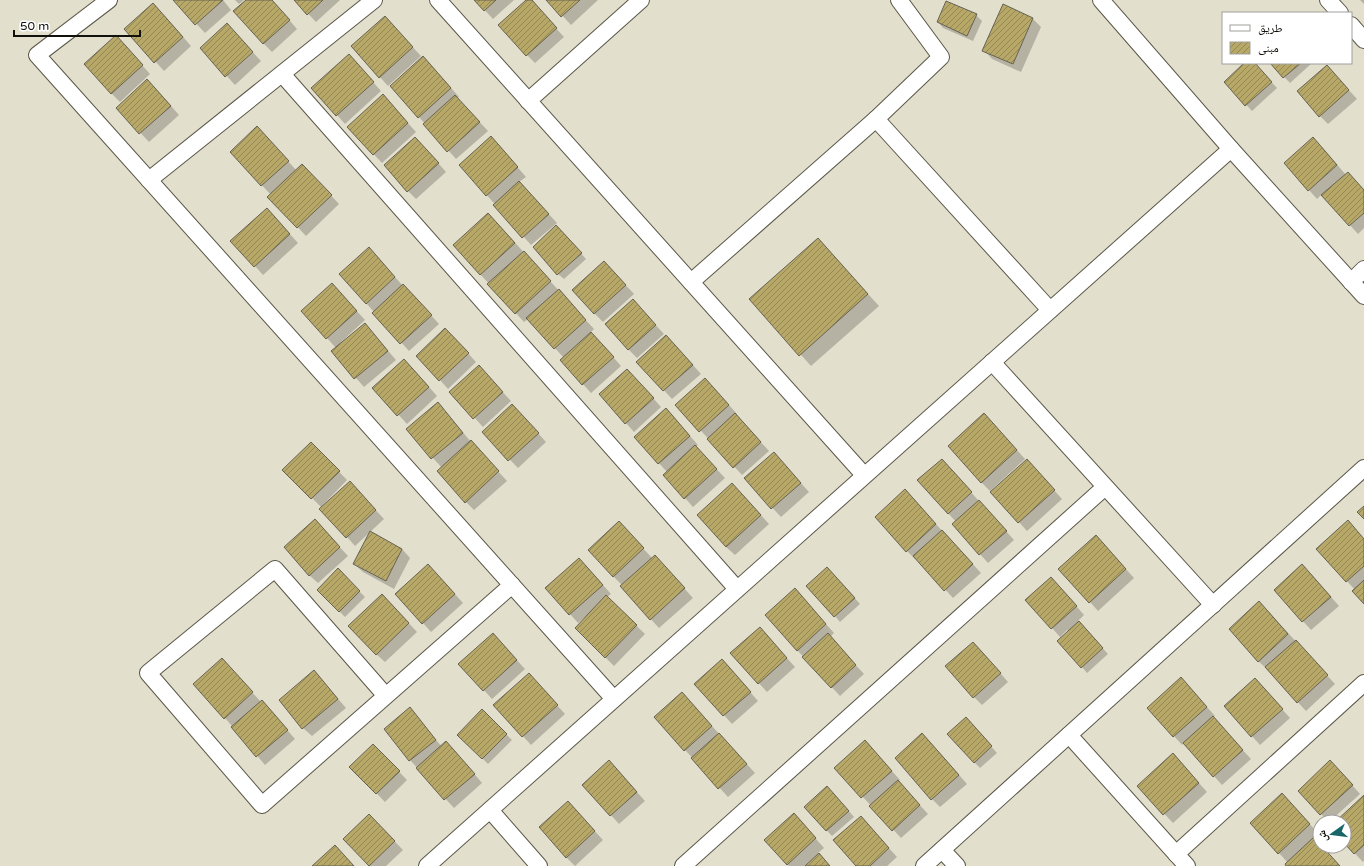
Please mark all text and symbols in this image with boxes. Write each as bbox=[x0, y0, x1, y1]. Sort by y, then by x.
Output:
scale bar bbox=[14, 12, 140, 38]
legend bbox=[1222, 12, 1352, 64]
text: 50 m bbox=[20, 19, 49, 33]
text: طريق bbox=[1258, 21, 1283, 35]
text: مبنى bbox=[1258, 41, 1279, 55]
north arrow bbox=[1312, 814, 1352, 854]
text: ش bbox=[1315, 829, 1331, 844]

